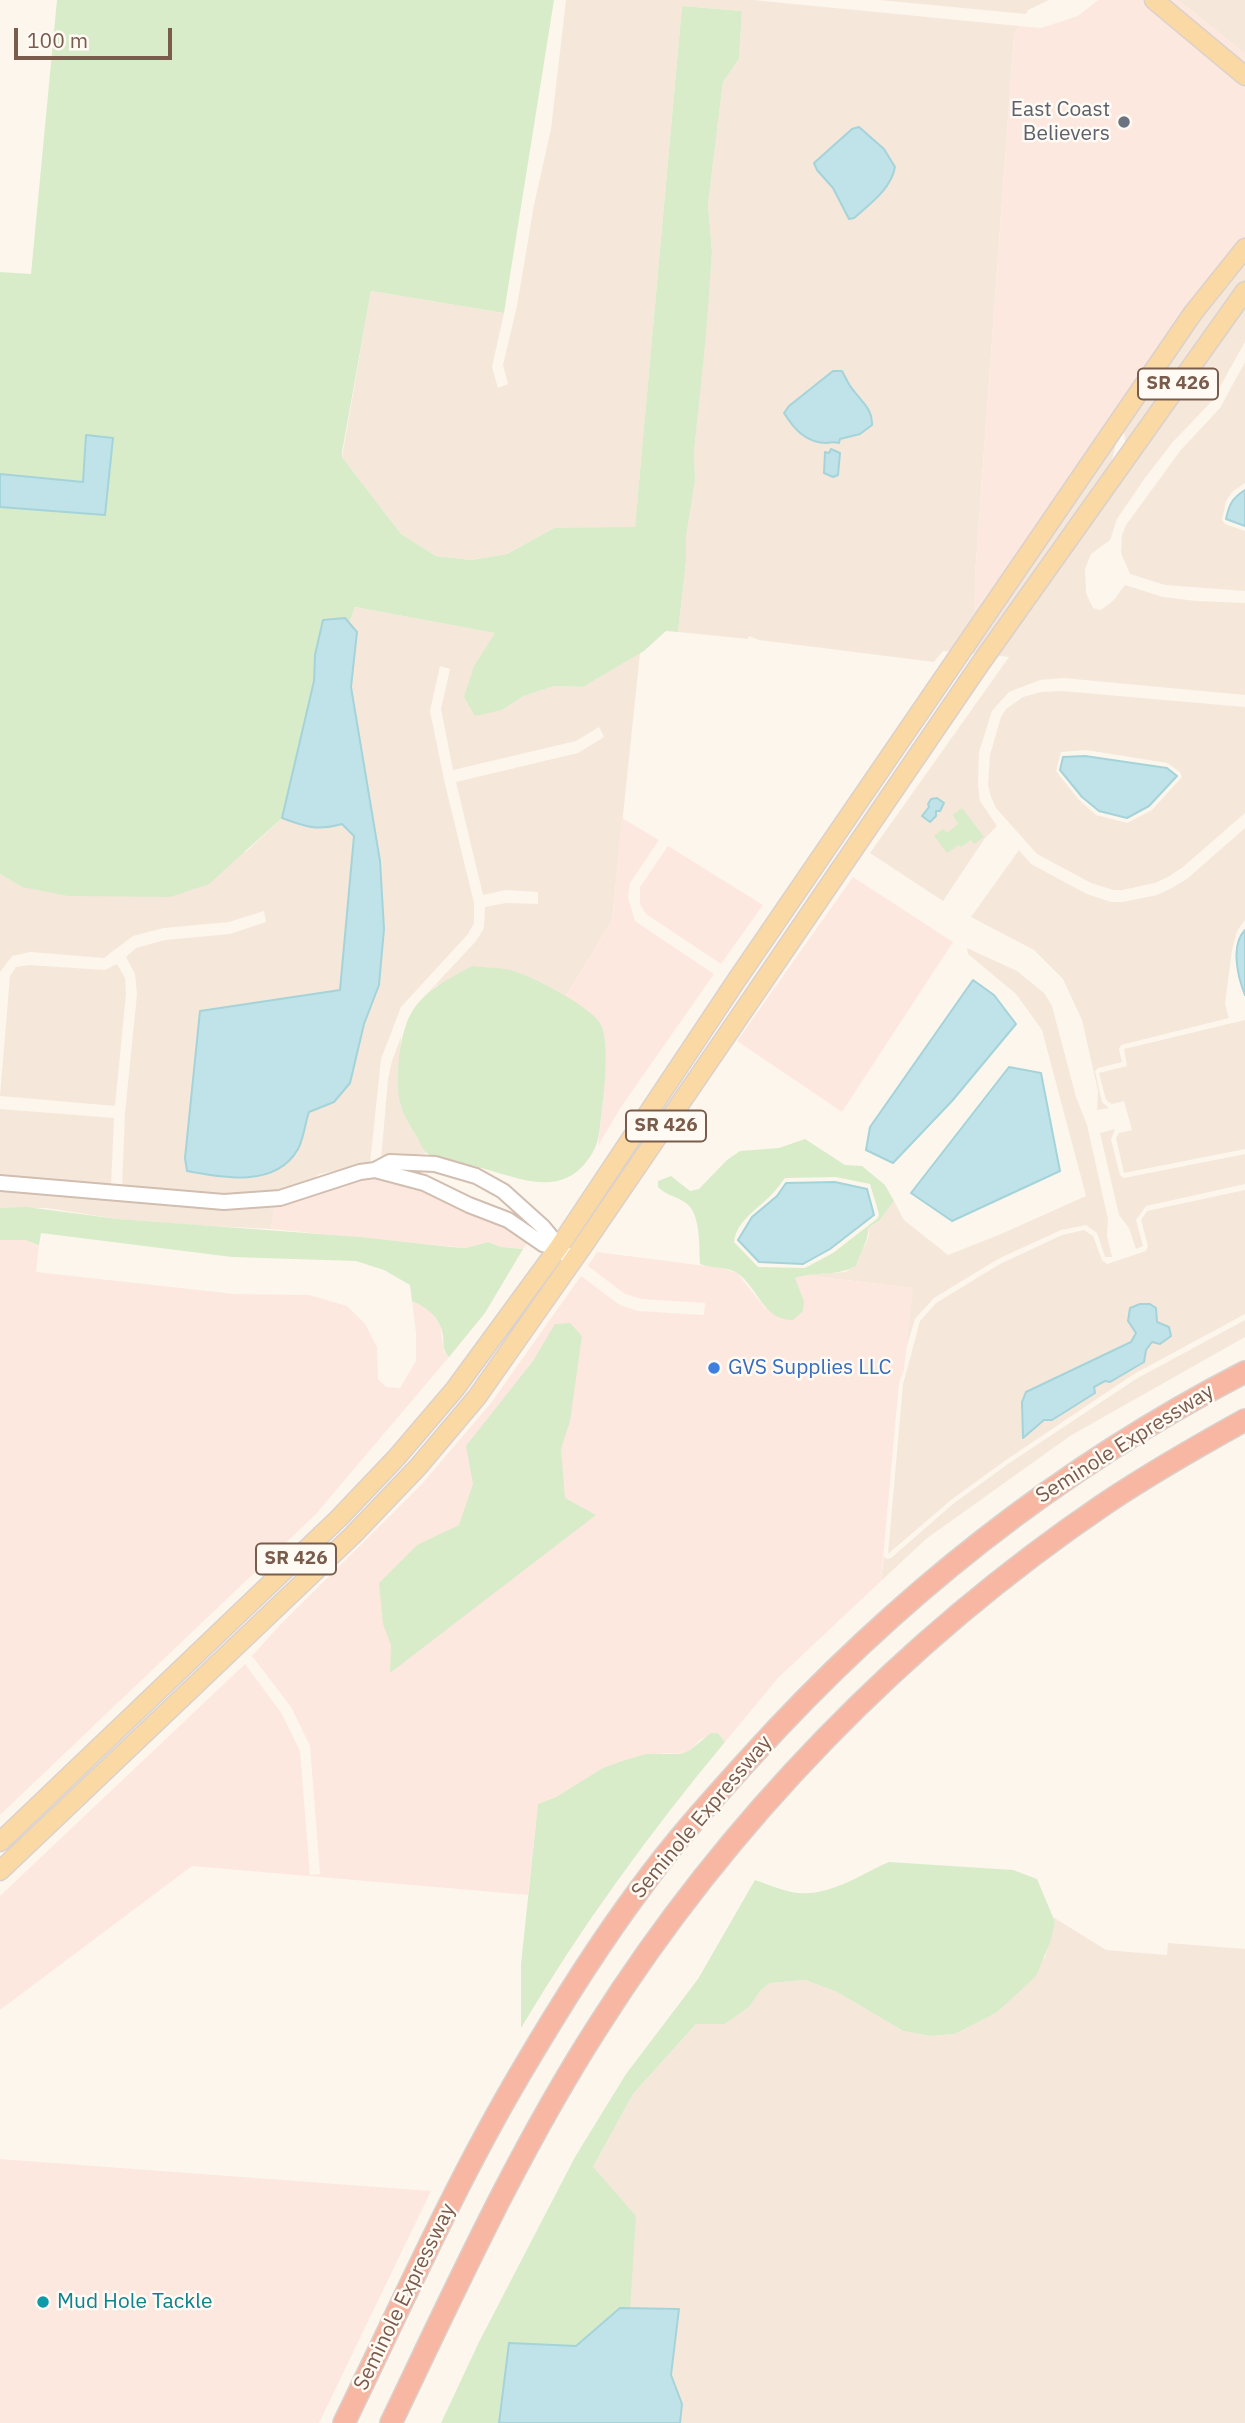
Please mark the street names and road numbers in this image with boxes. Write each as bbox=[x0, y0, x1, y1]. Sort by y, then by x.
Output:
road number: SR 426 bbox=[1138, 368, 1218, 400]
road number: SR 426 bbox=[626, 1110, 706, 1142]
street label: Seminole Expressway bbox=[1031, 1379, 1219, 1509]
road number: SR 426 bbox=[256, 1544, 336, 1574]
street label: Seminole Expressway bbox=[626, 1730, 778, 1904]
street label: Seminole Expressway bbox=[349, 2199, 461, 2395]

